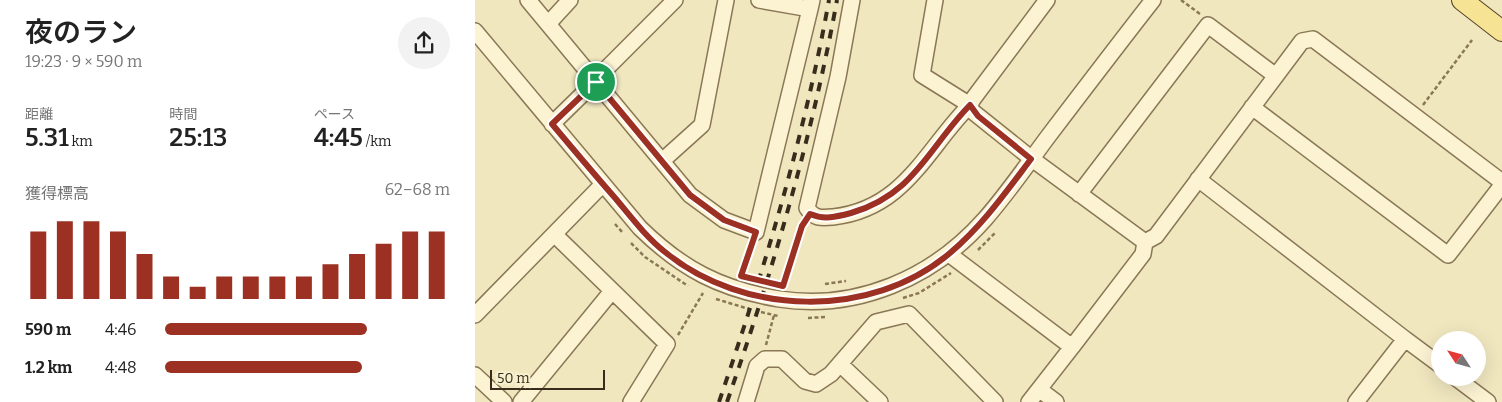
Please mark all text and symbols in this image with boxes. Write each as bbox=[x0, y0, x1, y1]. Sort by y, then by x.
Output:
text: 夜のラン bbox=[25, 16, 137, 49]
button: share bbox=[398, 17, 450, 69]
text: 19:23 · 9 × 590 m bbox=[25, 52, 142, 71]
pin bbox=[575, 61, 617, 103]
icon: arrive bbox=[582, 68, 610, 96]
text: 距離 bbox=[25, 106, 53, 123]
text: 時間 bbox=[169, 106, 197, 123]
text: ペース bbox=[314, 106, 355, 123]
text: 5.31 bbox=[25, 123, 69, 153]
text: 25:13 bbox=[169, 123, 227, 153]
text: 4:45 bbox=[314, 123, 363, 153]
text: km bbox=[69, 133, 93, 150]
text: /km bbox=[363, 133, 391, 150]
text: 62–68 m bbox=[385, 180, 450, 199]
text: 獲得標高 bbox=[25, 184, 89, 203]
text: 590 m bbox=[25, 320, 71, 339]
text: 4:46 bbox=[105, 320, 136, 339]
north arrow bbox=[1431, 331, 1486, 386]
map controls bbox=[1431, 331, 1486, 386]
text: 1.2 km bbox=[25, 358, 72, 377]
text: 4:48 bbox=[105, 358, 137, 377]
scale bar bbox=[490, 367, 605, 390]
text: 50 m bbox=[497, 370, 530, 387]

